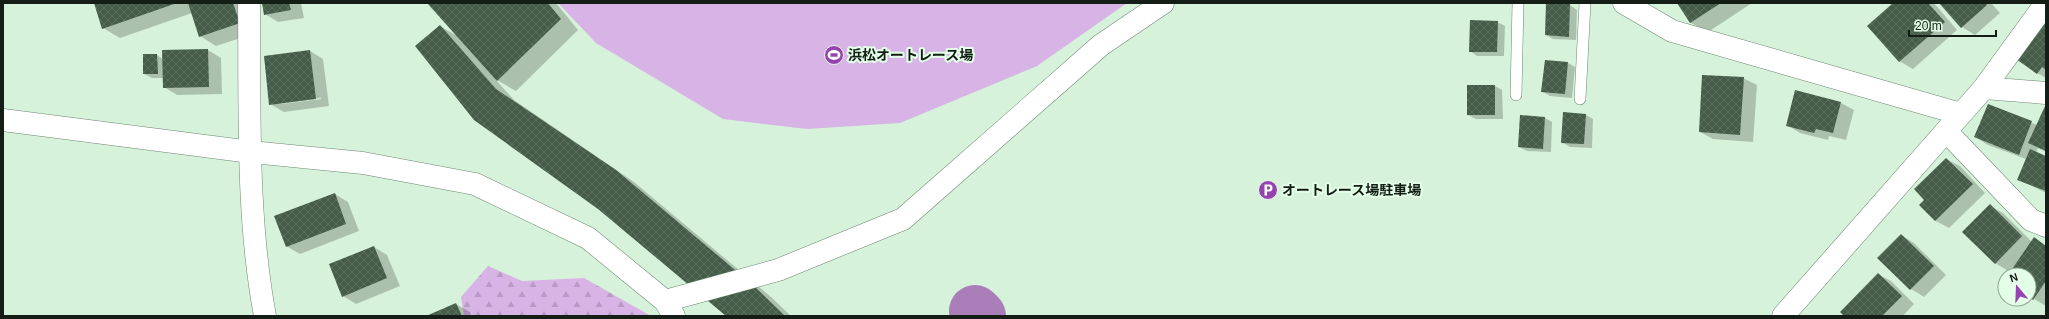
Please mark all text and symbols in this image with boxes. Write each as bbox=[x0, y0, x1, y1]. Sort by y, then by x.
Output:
scale bar bbox=[1909, 12, 1996, 38]
text: 20 m bbox=[1915, 19, 1942, 33]
sports icon: 浜松オートレース場 bbox=[823, 44, 845, 66]
place label: 浜松オートレース場 bbox=[848, 47, 973, 63]
parking icon: オートレース場駐車場 bbox=[1257, 179, 1279, 201]
place label: オートレース場駐車場 bbox=[1282, 182, 1421, 198]
north arrow bbox=[1997, 267, 2037, 307]
text: N bbox=[2008, 271, 2020, 285]

